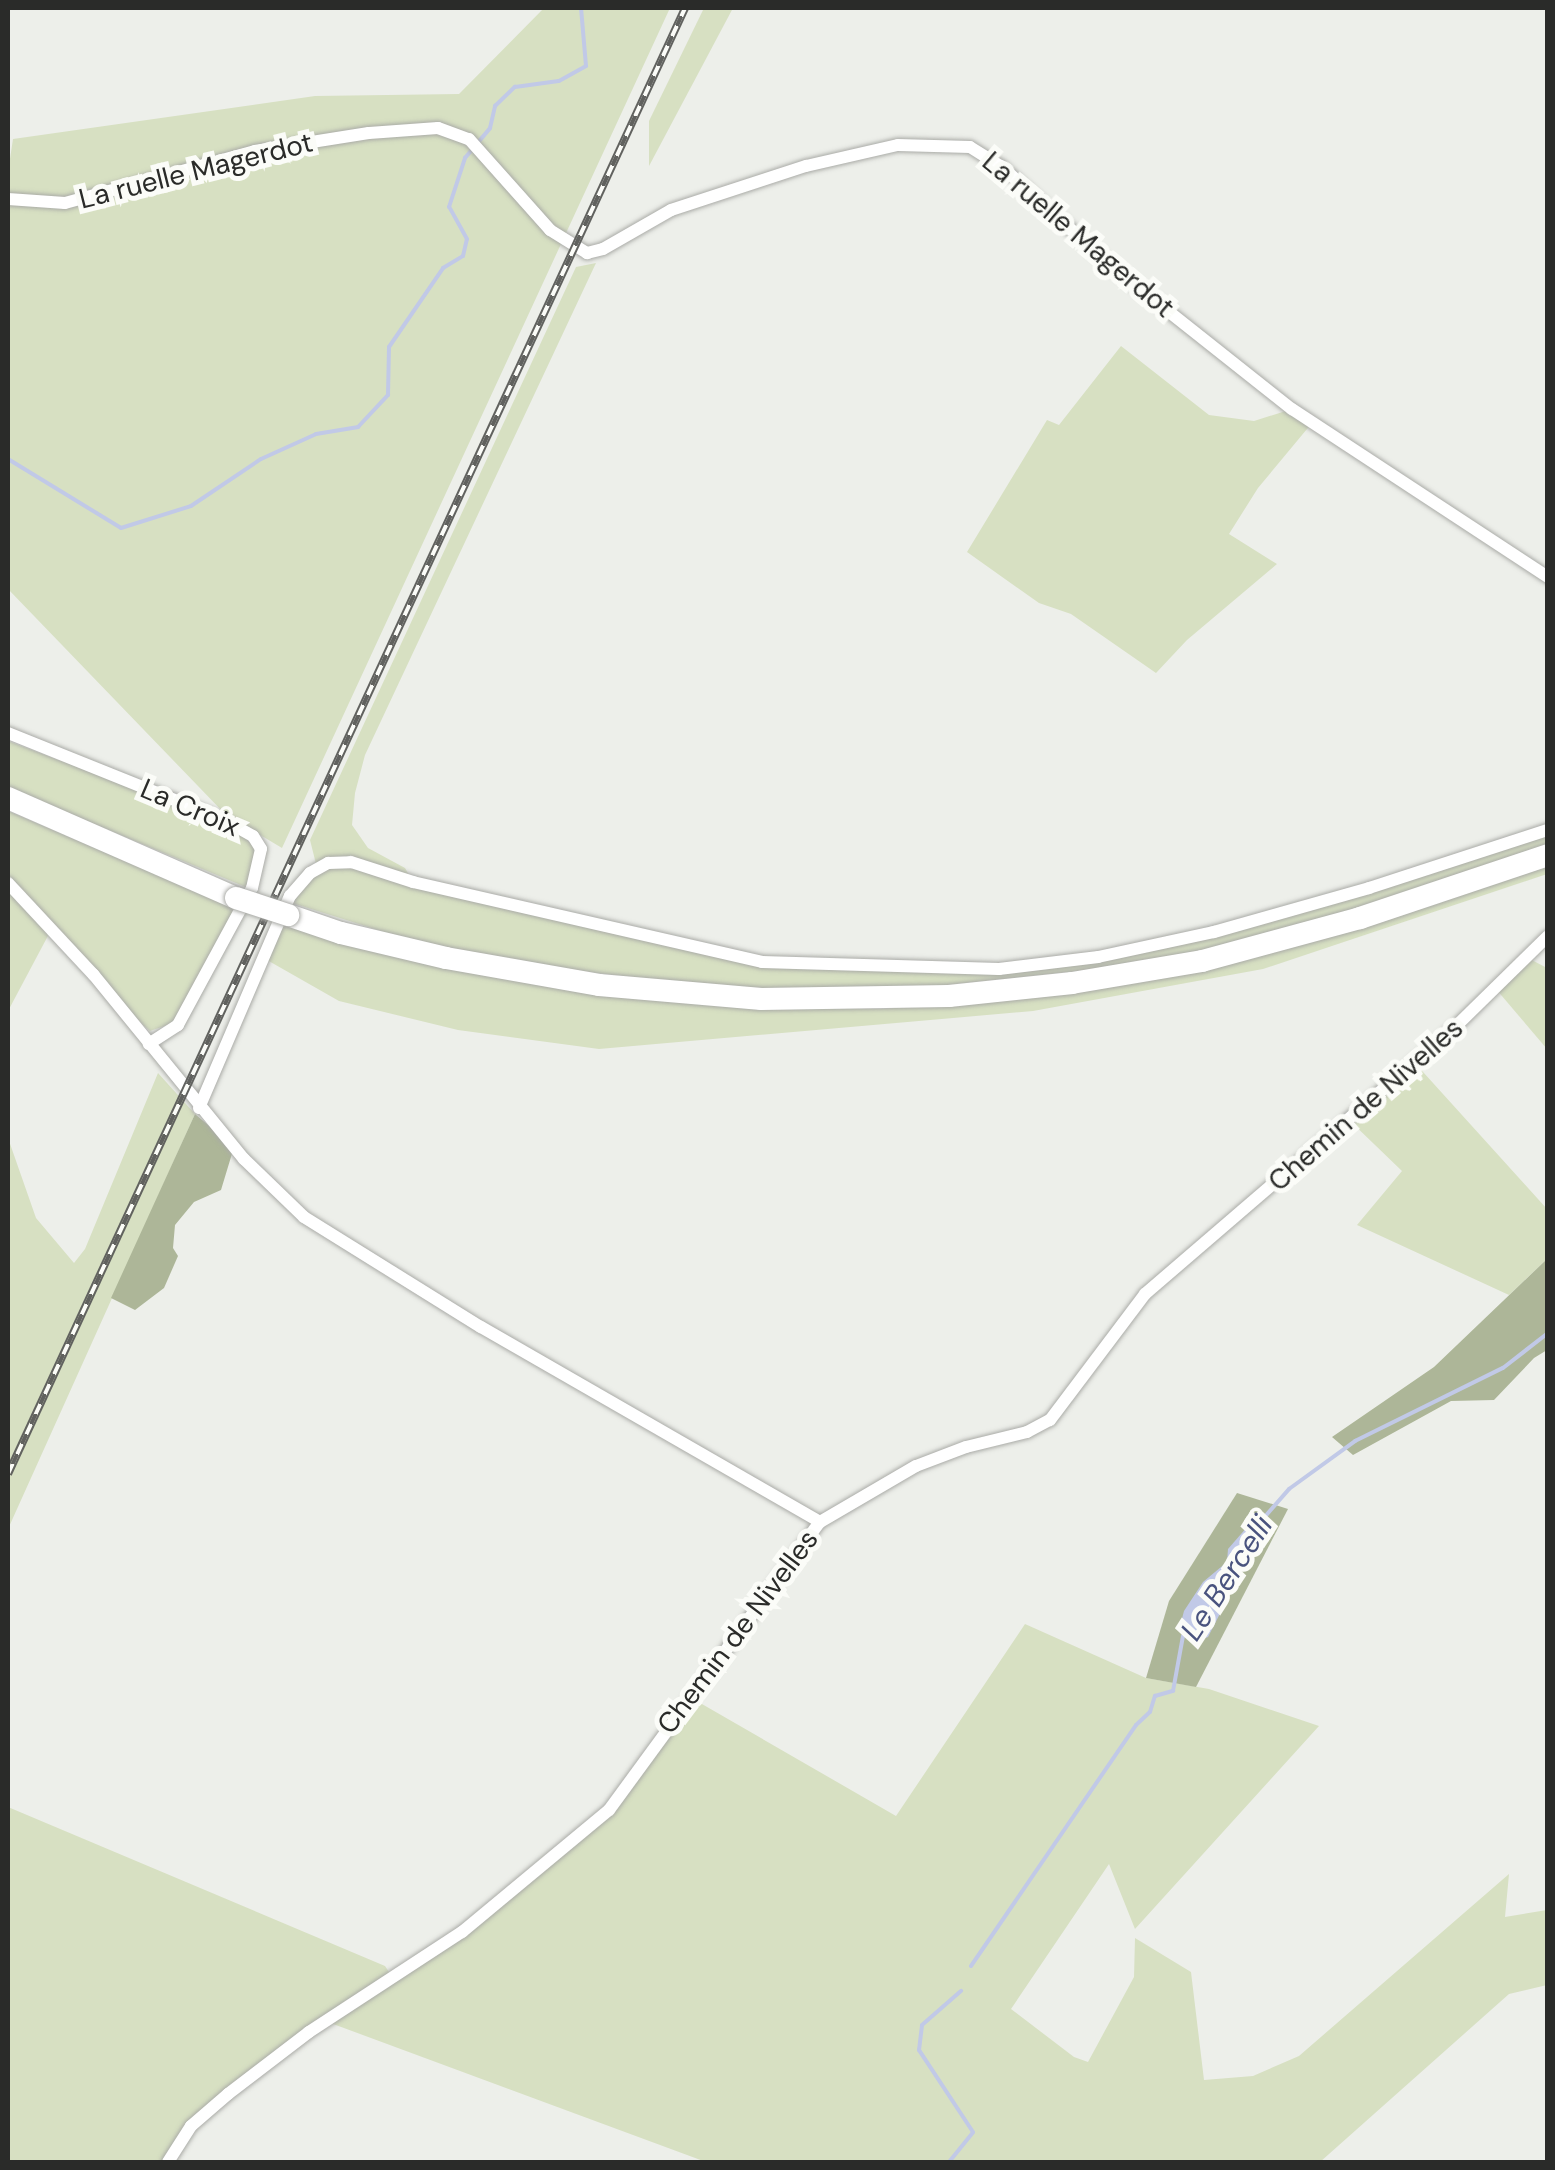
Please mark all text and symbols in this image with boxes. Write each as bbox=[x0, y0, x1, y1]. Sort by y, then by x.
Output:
street label: La ruelle Magerdot bbox=[76, 126, 316, 216]
street label: La ruelle Magerdot bbox=[975, 145, 1181, 325]
street label: La Croix bbox=[135, 772, 245, 844]
street label: Chemin de Nivelles bbox=[1262, 1011, 1470, 1199]
water label: Le Bercelli bbox=[1173, 1509, 1281, 1647]
street label: Chemin de Nivelles bbox=[650, 1523, 826, 1741]

